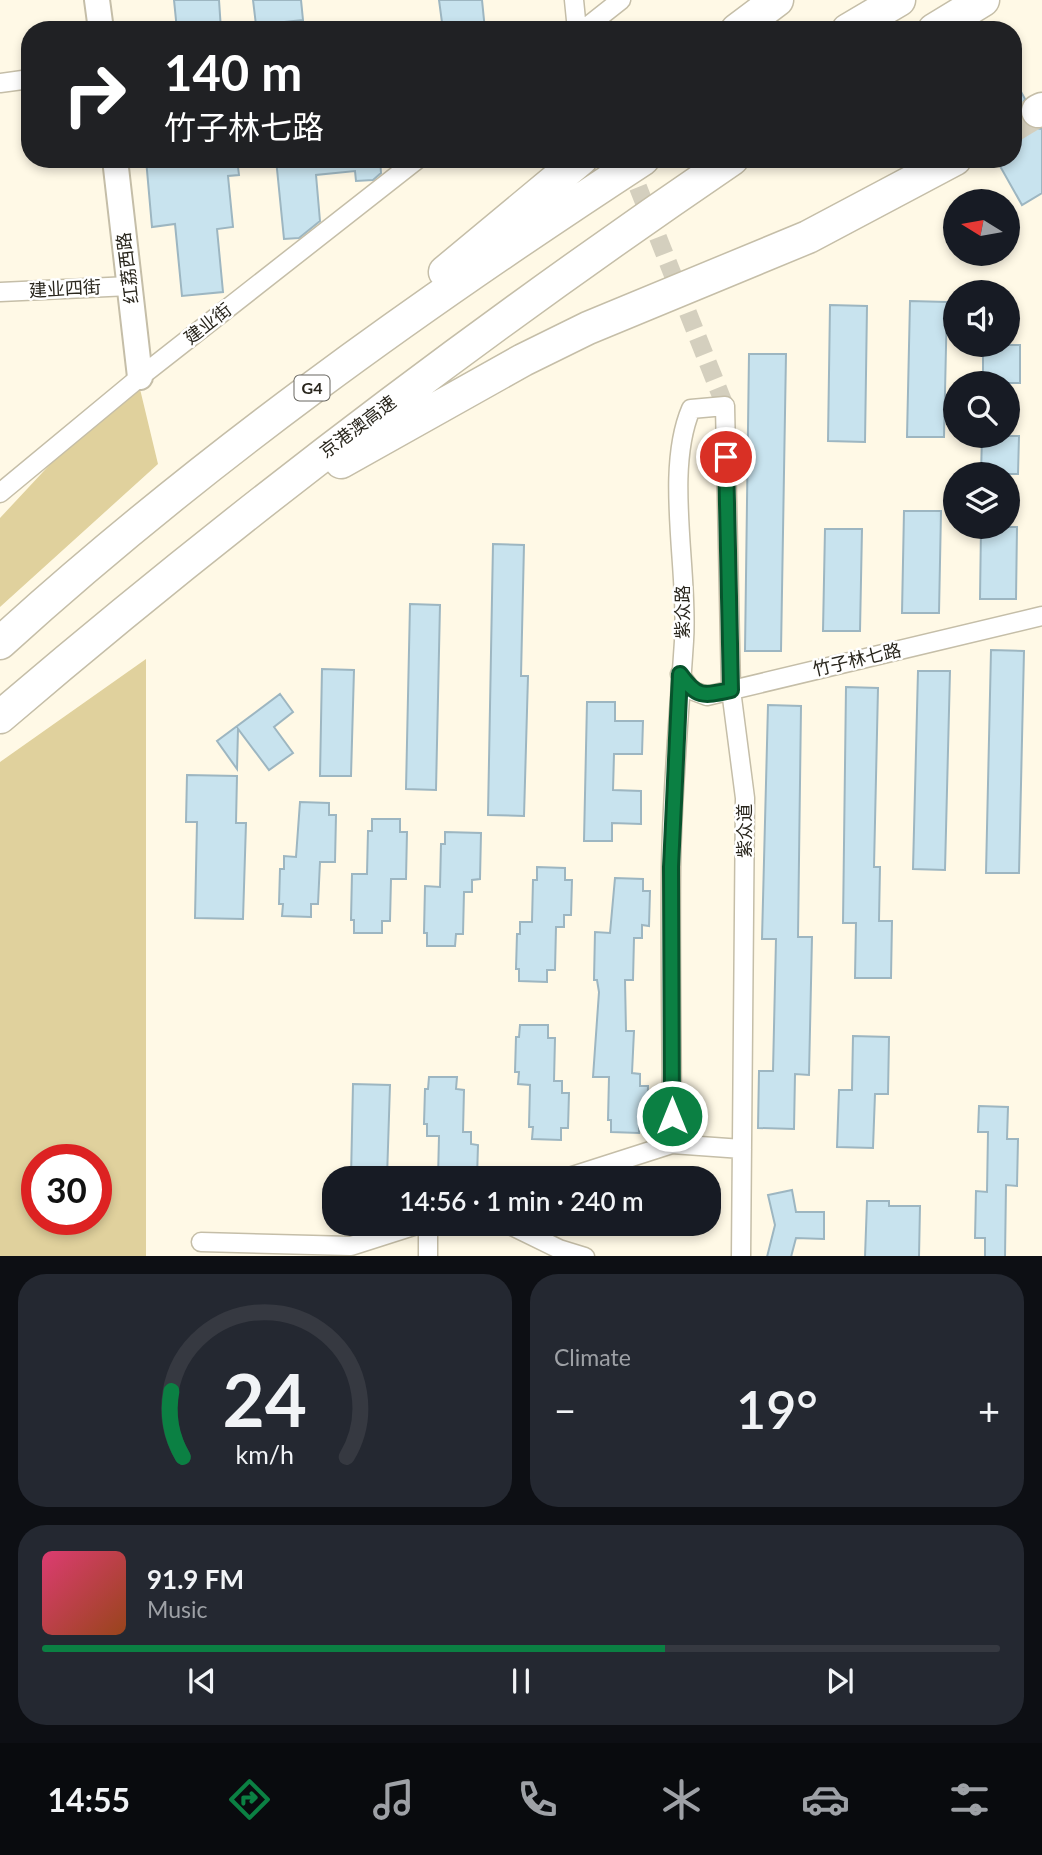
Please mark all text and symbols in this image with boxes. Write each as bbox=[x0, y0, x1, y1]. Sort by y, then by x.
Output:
text: 140 m bbox=[164, 43, 302, 101]
icon: right bbox=[49, 49, 140, 140]
text: 竹子林七路 bbox=[164, 107, 324, 146]
north arrow bbox=[943, 189, 1020, 266]
map controls bbox=[943, 189, 1020, 539]
street label: 红荔西路 bbox=[112, 231, 142, 305]
street label: 建业四街 bbox=[28, 275, 101, 301]
button: sound bbox=[943, 280, 1020, 357]
street label: 建业街 bbox=[179, 298, 235, 349]
button: search bbox=[943, 371, 1020, 448]
road number: G4 bbox=[294, 376, 330, 400]
street label: 京港澳高速 bbox=[315, 390, 400, 462]
pin bbox=[696, 427, 756, 487]
icon: arrive bbox=[707, 438, 745, 476]
button: layers bbox=[943, 462, 1020, 539]
street label: 紫众路 bbox=[671, 585, 693, 639]
street label: 竹子林七路 bbox=[810, 638, 903, 680]
street label: 紫众道 bbox=[733, 804, 755, 858]
position arrow bbox=[635, 1079, 709, 1153]
speed limit sign: 30 bbox=[21, 1144, 112, 1235]
text: 14:56 · 1 min · 240 m bbox=[399, 1185, 644, 1217]
text: Climate bbox=[554, 1343, 631, 1371]
text: 24 bbox=[223, 1355, 307, 1443]
text: 19° bbox=[736, 1378, 818, 1440]
text: − bbox=[554, 1387, 576, 1433]
text: + bbox=[978, 1387, 1000, 1433]
text: km/h bbox=[236, 1438, 294, 1468]
text: 91.9 FM bbox=[147, 1563, 244, 1595]
text: Music bbox=[147, 1595, 207, 1623]
icon: previous bbox=[183, 1662, 221, 1700]
icon: pause bbox=[502, 1662, 540, 1700]
icon: next bbox=[821, 1662, 859, 1700]
icon: directions bbox=[225, 1775, 274, 1824]
icon: music bbox=[369, 1775, 418, 1824]
icon: phone bbox=[513, 1775, 562, 1824]
icon: climate bbox=[657, 1775, 706, 1824]
icon: car bbox=[801, 1775, 850, 1824]
icon: filters bbox=[945, 1775, 994, 1824]
text: 14:55 bbox=[48, 1780, 130, 1819]

